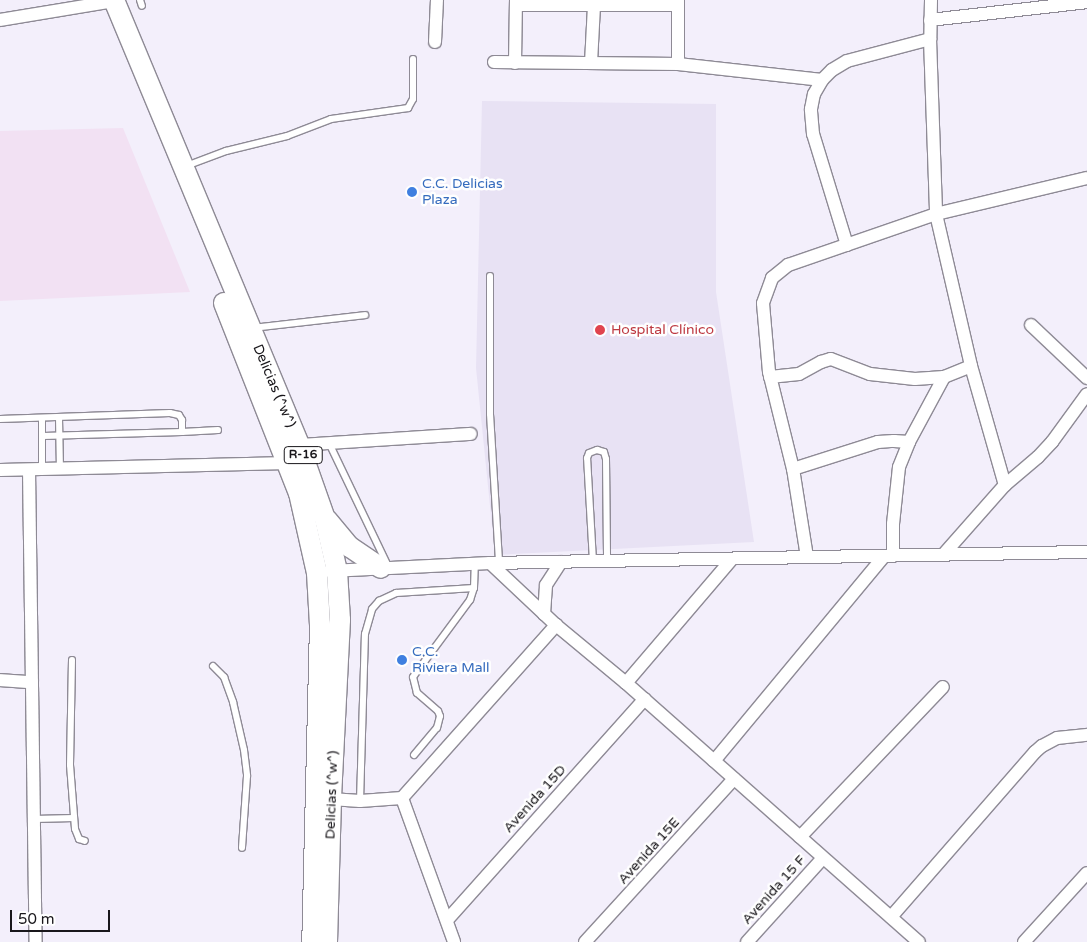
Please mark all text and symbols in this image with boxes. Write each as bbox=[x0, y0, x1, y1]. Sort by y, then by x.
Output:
place label: C.C. Delicias Plaza bbox=[422, 176, 503, 208]
marker: C.C. Delicias Plaza bbox=[406, 186, 418, 198]
place label: Hospital Clínico bbox=[611, 322, 714, 338]
marker: Hospital Clínico bbox=[593, 323, 607, 337]
street label: Delicias (^w^) bbox=[249, 342, 299, 430]
road number: R-16 bbox=[283, 446, 323, 464]
place label: C.C. Riviera Mall bbox=[412, 644, 490, 676]
marker: C.C. Riviera Mall bbox=[396, 654, 408, 666]
street label: Delicias (^w^) bbox=[322, 750, 342, 840]
street label: Avenida 15D bbox=[500, 762, 570, 836]
street label: Avenida 15E bbox=[615, 814, 683, 888]
street label: Avenida 15 F bbox=[739, 852, 809, 928]
scale bar bbox=[12, 900, 112, 932]
text: 50 m bbox=[18, 910, 55, 928]

